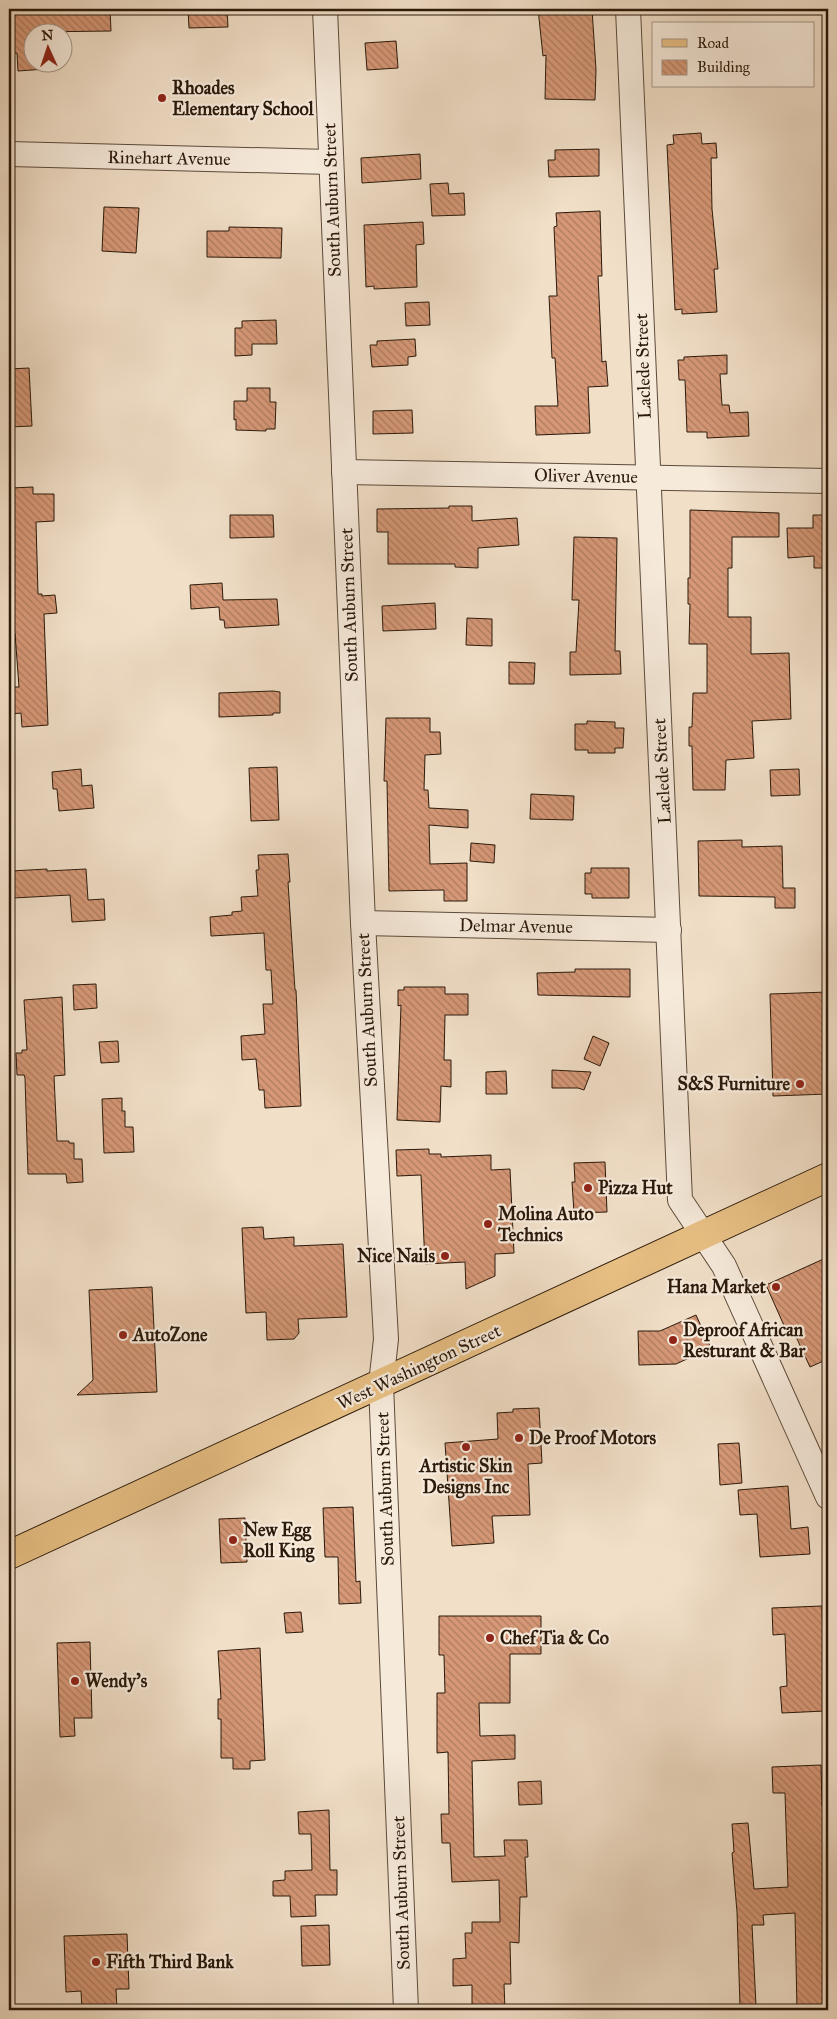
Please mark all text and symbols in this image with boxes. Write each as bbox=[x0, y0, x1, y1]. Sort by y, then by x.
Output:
north arrow bbox=[22, 22, 72, 72]
legend bbox=[652, 22, 814, 88]
text: N bbox=[41, 27, 54, 44]
text: Road bbox=[697, 34, 729, 52]
text: Building bbox=[697, 58, 751, 76]
place label: Rhoades Elementary School bbox=[172, 77, 315, 121]
marker: Rhoades Elementary School bbox=[156, 92, 168, 104]
street label: South Auburn Street bbox=[318, 122, 346, 277]
street label: Rinehart Avenue bbox=[107, 146, 231, 170]
street label: Laclede Street bbox=[630, 312, 656, 419]
street label: Oliver Avenue bbox=[534, 464, 638, 488]
street label: South Auburn Street bbox=[335, 527, 363, 682]
street label: Laclede Street bbox=[648, 717, 676, 824]
street label: Delmar Avenue bbox=[459, 914, 573, 938]
street label: South Auburn Street bbox=[352, 932, 382, 1088]
place label: S&S Furniture bbox=[678, 1073, 790, 1095]
marker: S&S Furniture bbox=[794, 1078, 806, 1090]
place label: Pizza Hut bbox=[598, 1177, 673, 1199]
marker: Pizza Hut bbox=[582, 1182, 594, 1194]
place label: Molina Auto Technics bbox=[497, 1203, 594, 1246]
marker: Molina Auto Technics bbox=[482, 1218, 494, 1230]
place label: Nice Nails bbox=[357, 1245, 435, 1267]
marker: Nice Nails bbox=[439, 1250, 451, 1262]
place label: Hana Market bbox=[667, 1276, 767, 1298]
marker: Hana Market bbox=[770, 1281, 782, 1293]
street label: West Washington Street bbox=[334, 1319, 505, 1416]
place label: Deproof African Resturant & Bar bbox=[683, 1319, 806, 1362]
place label: AutoZone bbox=[132, 1324, 208, 1346]
marker: AutoZone bbox=[117, 1329, 129, 1341]
marker: Deproof African Resturant & Bar bbox=[667, 1334, 679, 1346]
street label: South Auburn Street bbox=[371, 1411, 399, 1566]
place label: De Proof Motors bbox=[529, 1427, 657, 1449]
marker: De Proof Motors bbox=[513, 1432, 525, 1444]
marker: Artistic Skin Designs Inc bbox=[460, 1441, 472, 1453]
place label: Artistic Skin Designs Inc bbox=[419, 1455, 513, 1499]
place label: New Egg Roll King bbox=[243, 1519, 315, 1563]
marker: New Egg Roll King bbox=[227, 1534, 239, 1546]
place label: Chef Tia & Co bbox=[500, 1627, 609, 1649]
marker: Chef Tia & Co bbox=[484, 1632, 496, 1644]
place label: Wendy's bbox=[85, 1670, 148, 1693]
marker: Wendy's bbox=[69, 1675, 81, 1687]
street label: South Auburn Street bbox=[387, 1815, 415, 1970]
place label: Fifth Third Bank bbox=[106, 1951, 234, 1973]
marker: Fifth Third Bank bbox=[90, 1956, 102, 1968]

